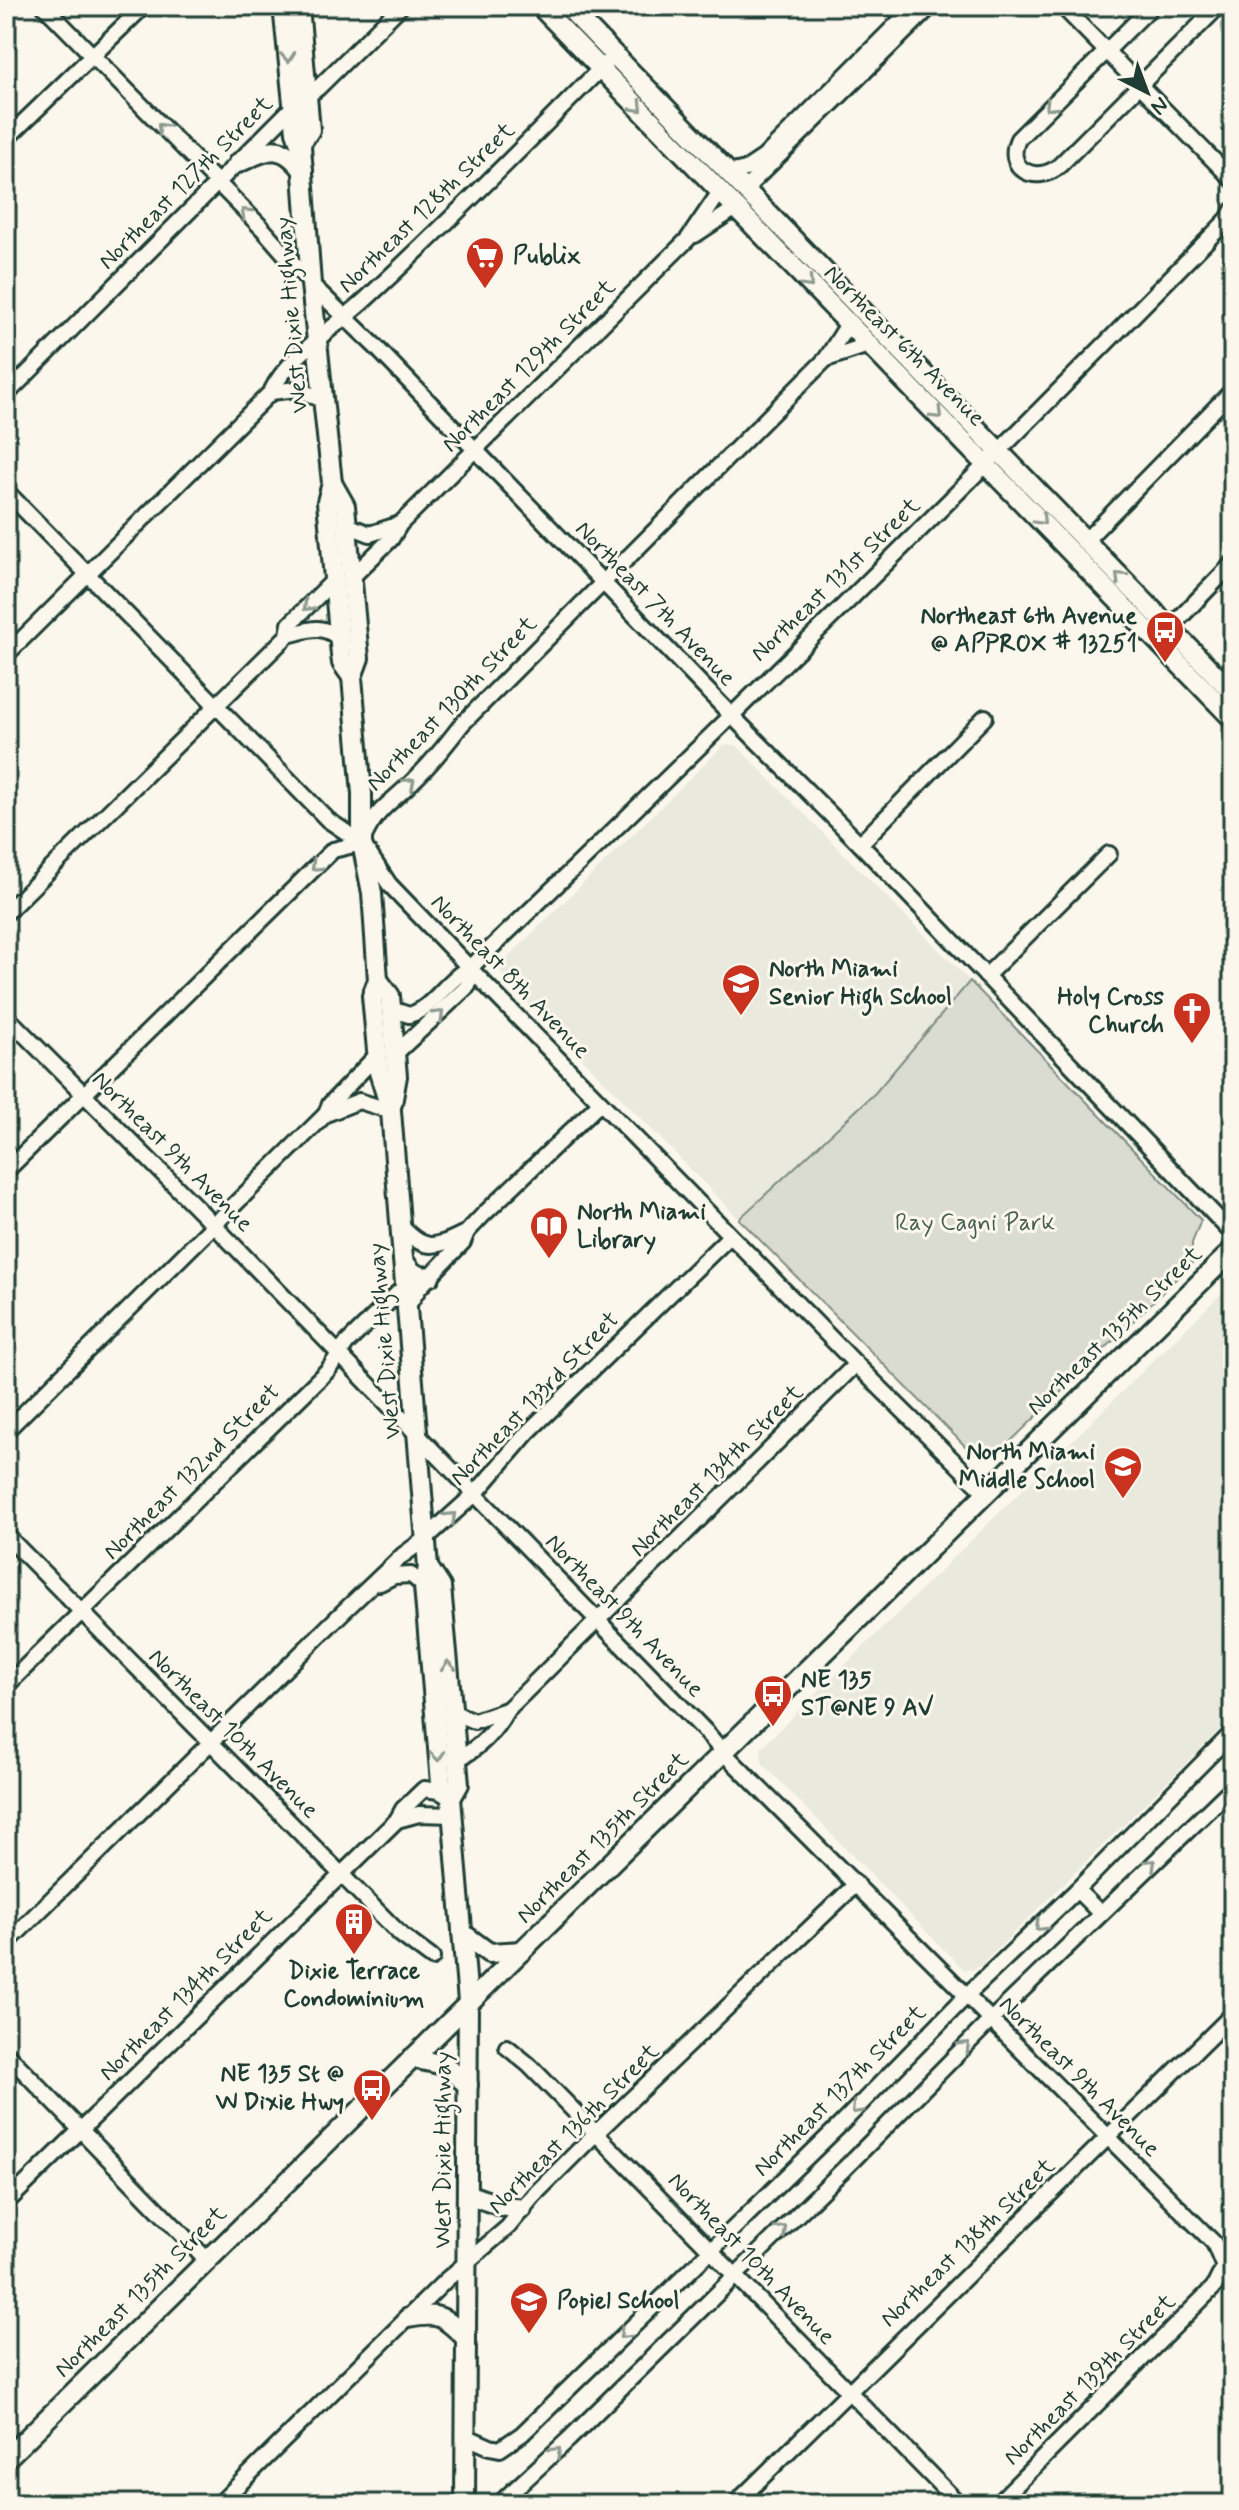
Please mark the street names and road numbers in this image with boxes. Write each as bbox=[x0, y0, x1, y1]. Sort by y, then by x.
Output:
street label: Northeast 127th Street bbox=[92, 89, 280, 277]
street label: Northeast 128th Street bbox=[332, 116, 522, 300]
street label: West Dixie Highway bbox=[268, 215, 319, 414]
street label: Northeast 6th Avenue bbox=[817, 259, 992, 434]
street label: Northeast 129th Street bbox=[435, 272, 623, 460]
street label: Northeast 131st Street bbox=[745, 491, 927, 669]
street label: Northeast 7th Avenue bbox=[568, 515, 742, 694]
street label: Northeast 130th Street bbox=[360, 609, 544, 799]
street label: Northeast 8th Avenue bbox=[423, 888, 597, 1066]
street label: Northeast 9th Avenue bbox=[85, 1065, 259, 1239]
street label: Northeast 135th Street bbox=[1021, 1239, 1209, 1423]
street label: West Dixie Highway bbox=[361, 1241, 412, 1440]
street label: Northeast 133rd Street bbox=[444, 1305, 626, 1493]
street label: Northeast 132nd Street bbox=[97, 1377, 287, 1567]
street label: Northeast 134th Street bbox=[624, 1378, 810, 1564]
street label: Northeast 9th Avenue bbox=[538, 1528, 710, 1705]
street label: Northeast 10th Avenue bbox=[141, 1642, 325, 1826]
street label: Northeast 135th Street bbox=[510, 1745, 696, 1931]
street label: Northeast 134th Street bbox=[93, 1902, 279, 2088]
street label: Northeast 9th Avenue bbox=[992, 1990, 1166, 2164]
street label: Northeast 137th Street bbox=[747, 1998, 933, 2184]
street label: Northeast 136th Street bbox=[482, 2037, 666, 2221]
street label: West Dixie Highway bbox=[428, 2051, 462, 2249]
street label: Northeast 138th Street bbox=[874, 2151, 1062, 2335]
street label: Northeast 10th Avenue bbox=[660, 2166, 842, 2352]
street label: Northeast 135th Street bbox=[48, 2199, 234, 2385]
street label: Northeast 139th Street bbox=[997, 2287, 1183, 2473]

